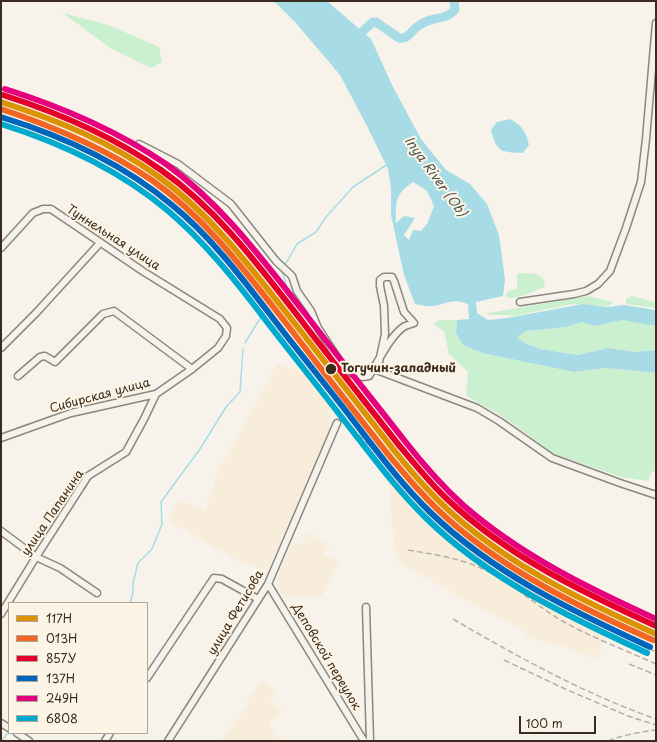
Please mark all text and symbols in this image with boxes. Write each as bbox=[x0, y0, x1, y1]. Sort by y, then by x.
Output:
water label: Inya River (Ob) bbox=[401, 134, 469, 220]
street label: Туннельная улица bbox=[63, 202, 163, 274]
marker: Тогучин-западный bbox=[324, 362, 338, 376]
place label: Тогучин-западный bbox=[341, 362, 456, 376]
street label: Сибирская улица bbox=[48, 376, 152, 416]
street label: улица Папанина bbox=[19, 467, 87, 559]
street label: улица Фетисова bbox=[205, 568, 267, 658]
street label: Деповской переулок bbox=[289, 601, 363, 713]
legend bbox=[8, 602, 148, 734]
text: 117Н bbox=[46, 609, 72, 627]
text: 013Н bbox=[46, 629, 77, 647]
text: 857У bbox=[46, 649, 76, 667]
text: 137Н bbox=[46, 669, 75, 687]
text: 249Н bbox=[46, 689, 78, 707]
scale bar bbox=[521, 708, 598, 734]
text: 6808 bbox=[46, 709, 78, 727]
text: 100 m bbox=[526, 714, 563, 732]

